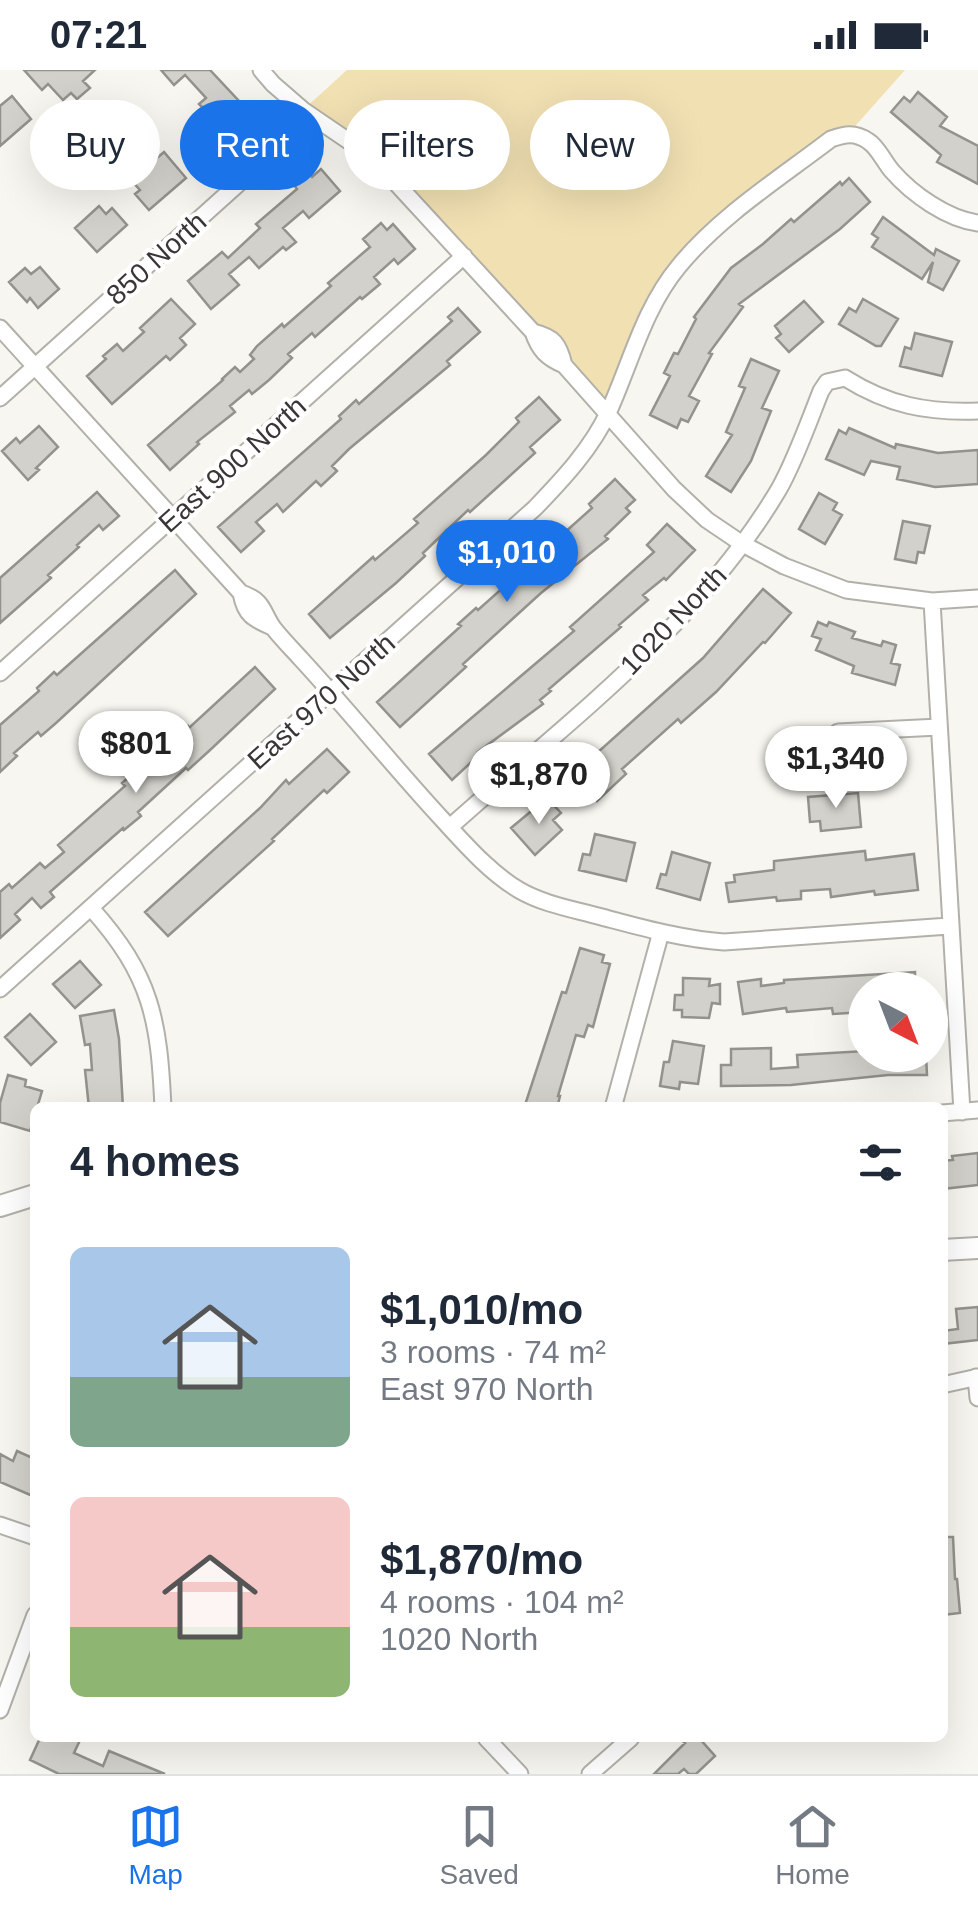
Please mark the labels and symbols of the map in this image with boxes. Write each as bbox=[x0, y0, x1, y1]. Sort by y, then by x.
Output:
street label: 850 North bbox=[100, 206, 212, 311]
street label: East 900 North bbox=[153, 390, 312, 538]
pin: $1,010 bbox=[426, 520, 588, 605]
street label: 1020 North bbox=[614, 560, 733, 681]
street label: East 970 North bbox=[242, 627, 401, 775]
pin: $801 bbox=[77, 711, 195, 796]
pin: $1,340 bbox=[755, 726, 917, 811]
pin: $1,870 bbox=[458, 742, 620, 827]
north arrow bbox=[848, 972, 948, 1072]

